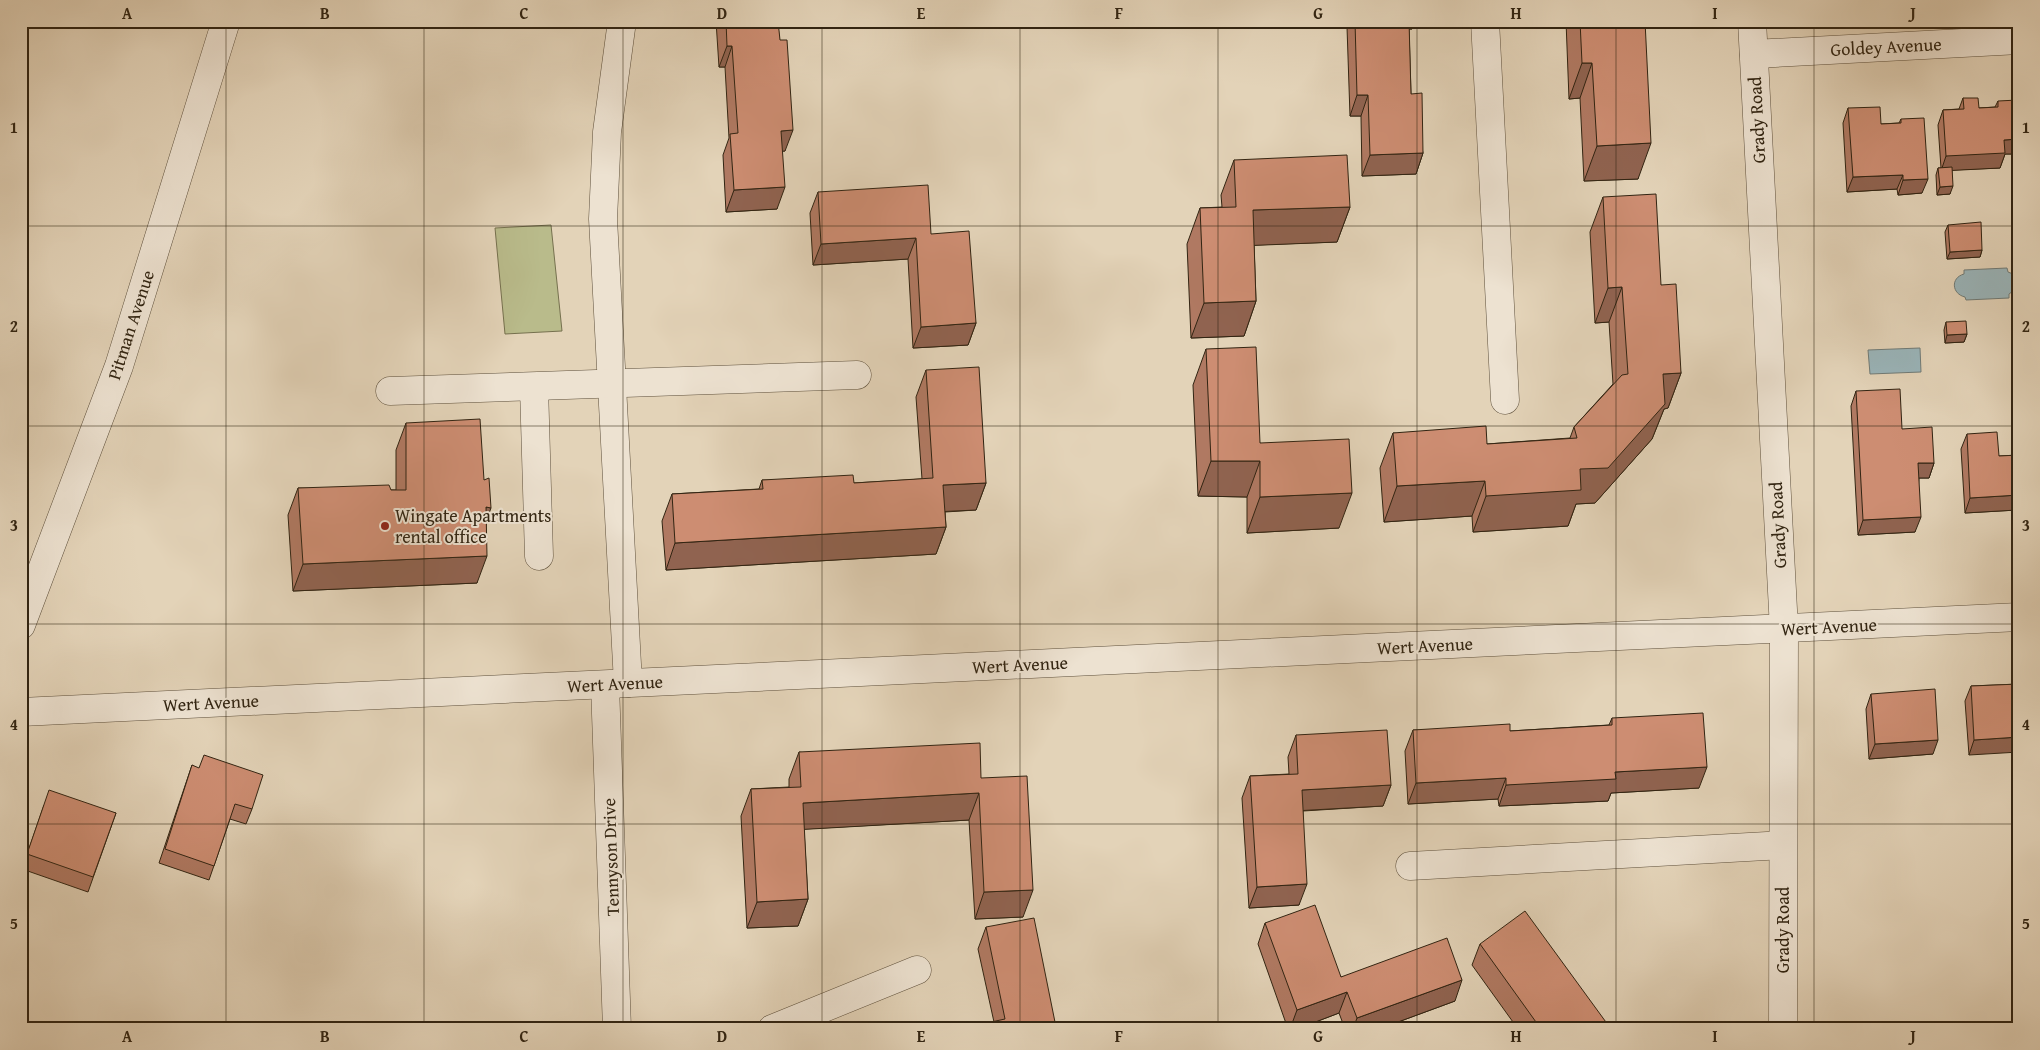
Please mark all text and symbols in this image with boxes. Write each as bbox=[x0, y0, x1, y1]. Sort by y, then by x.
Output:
text: A bbox=[122, 1, 133, 25]
text: B bbox=[320, 1, 330, 25]
text: C bbox=[519, 1, 529, 25]
text: D bbox=[717, 1, 727, 25]
text: E bbox=[917, 1, 926, 25]
text: F bbox=[1115, 1, 1123, 25]
text: G bbox=[1313, 1, 1323, 25]
text: H bbox=[1510, 1, 1522, 25]
text: I bbox=[1712, 1, 1718, 25]
text: J bbox=[1907, 1, 1916, 25]
street label: Goldey Avenue bbox=[1830, 30, 1942, 63]
street label: Grady Road bbox=[1741, 76, 1772, 164]
text: 1 bbox=[10, 115, 18, 139]
text: 1 bbox=[2022, 115, 2030, 139]
street label: Pitman Avenue bbox=[100, 267, 161, 383]
text: 2 bbox=[10, 314, 18, 338]
text: 2 bbox=[2022, 314, 2030, 338]
street label: Grady Road bbox=[1762, 481, 1793, 569]
place label: Wingate Apartments rental office bbox=[395, 502, 551, 550]
text: 3 bbox=[10, 513, 18, 537]
text: 3 bbox=[2022, 513, 2030, 537]
marker: Wingate Apartments rental office bbox=[379, 520, 391, 532]
street label: Wert Avenue bbox=[1780, 611, 1878, 642]
street label: Wert Avenue bbox=[1376, 630, 1474, 661]
street label: Wert Avenue bbox=[971, 649, 1069, 680]
street label: Wert Avenue bbox=[566, 668, 664, 699]
street label: Wert Avenue bbox=[162, 687, 260, 718]
text: 4 bbox=[10, 712, 18, 736]
text: 4 bbox=[2022, 712, 2030, 736]
street label: Tennyson Drive bbox=[595, 798, 626, 916]
street label: Grady Road bbox=[1769, 886, 1796, 973]
text: 5 bbox=[10, 911, 18, 935]
text: 5 bbox=[2022, 911, 2030, 935]
text: A bbox=[122, 1024, 133, 1048]
text: B bbox=[320, 1024, 330, 1048]
text: C bbox=[519, 1024, 529, 1048]
text: D bbox=[717, 1024, 727, 1048]
text: E bbox=[917, 1024, 926, 1048]
text: F bbox=[1115, 1024, 1123, 1048]
text: G bbox=[1313, 1024, 1323, 1048]
text: H bbox=[1510, 1024, 1522, 1048]
text: I bbox=[1712, 1024, 1718, 1048]
text: J bbox=[1907, 1024, 1916, 1048]

